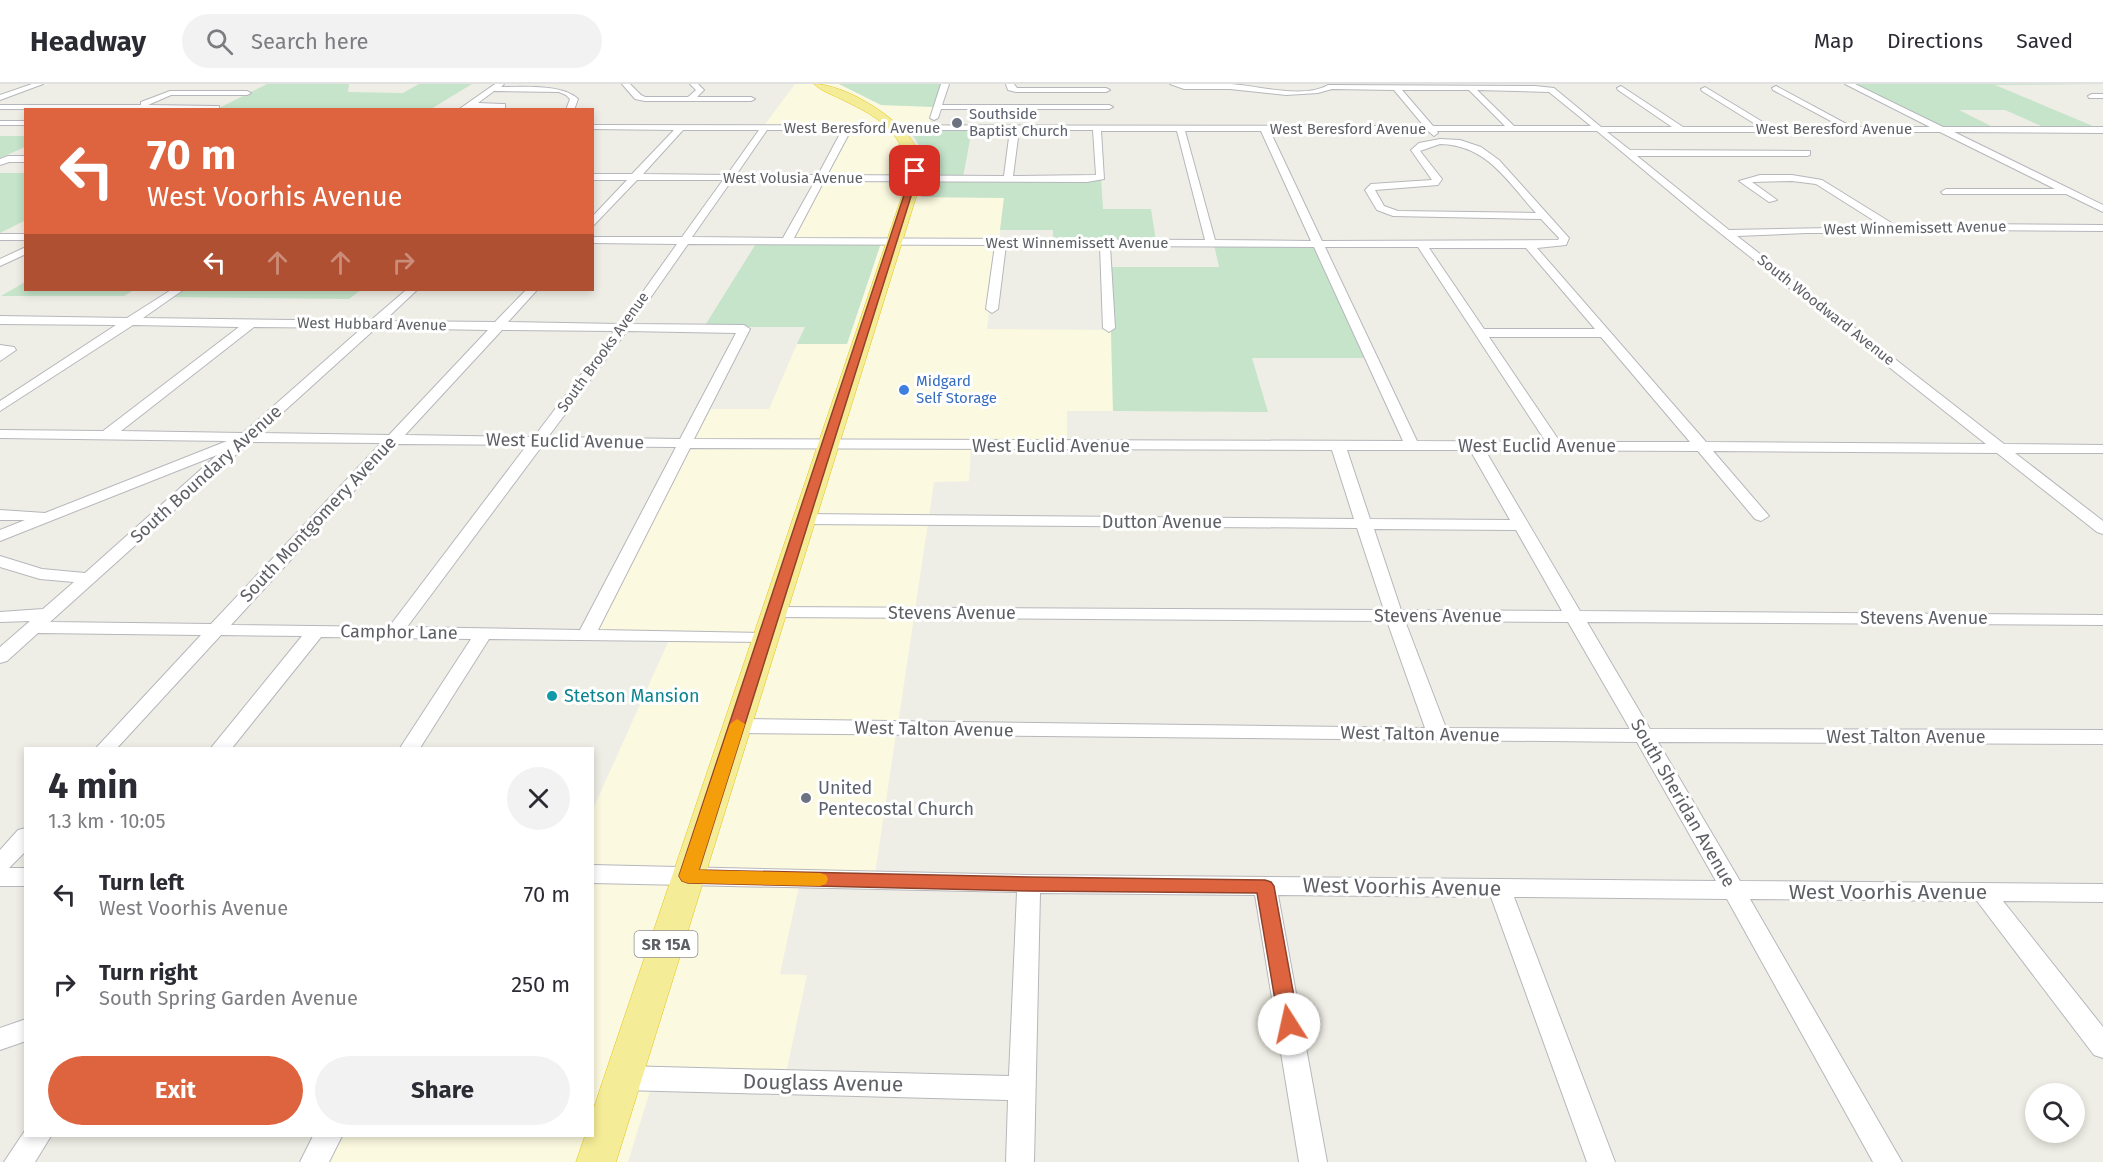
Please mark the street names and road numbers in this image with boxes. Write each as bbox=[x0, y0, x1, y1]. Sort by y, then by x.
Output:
street label: West Beresford Avenue bbox=[784, 119, 940, 137]
street label: West Beresford Avenue bbox=[1270, 120, 1426, 138]
street label: West Beresford Avenue bbox=[1756, 120, 1912, 138]
street label: West Volusia Avenue bbox=[723, 169, 863, 187]
street label: West Winnemissett Avenue bbox=[1823, 217, 2007, 239]
street label: West Winnemissett Avenue bbox=[986, 234, 1168, 252]
street label: South Woodward Avenue bbox=[1754, 251, 1898, 369]
street label: South Brooks Avenue bbox=[553, 288, 653, 416]
street label: West Hubbard Avenue bbox=[297, 314, 447, 334]
street label: South Boundary Avenue bbox=[126, 400, 286, 548]
street label: West Euclid Avenue bbox=[486, 429, 644, 453]
street label: South Montgomery Avenue bbox=[235, 431, 401, 607]
street label: West Euclid Avenue bbox=[972, 435, 1130, 457]
street label: West Euclid Avenue bbox=[1458, 435, 1616, 457]
street label: Dutton Avenue bbox=[1102, 511, 1222, 533]
street label: Stevens Avenue bbox=[888, 602, 1016, 624]
street label: Stevens Avenue bbox=[1374, 605, 1502, 627]
street label: Stevens Avenue bbox=[1860, 607, 1988, 629]
street label: Camphor Lane bbox=[340, 620, 458, 644]
street label: South Sheridan Avenue bbox=[1626, 715, 1740, 891]
street label: West Talton Avenue bbox=[854, 717, 1014, 741]
street label: West Talton Avenue bbox=[1340, 722, 1500, 746]
street label: West Talton Avenue bbox=[1826, 726, 1986, 748]
street label: West Voorhis Avenue bbox=[1302, 872, 1502, 902]
street label: West Voorhis Avenue bbox=[1789, 879, 1987, 905]
road number: SR 15A bbox=[634, 931, 698, 957]
street label: Douglass Avenue bbox=[742, 1069, 904, 1097]

